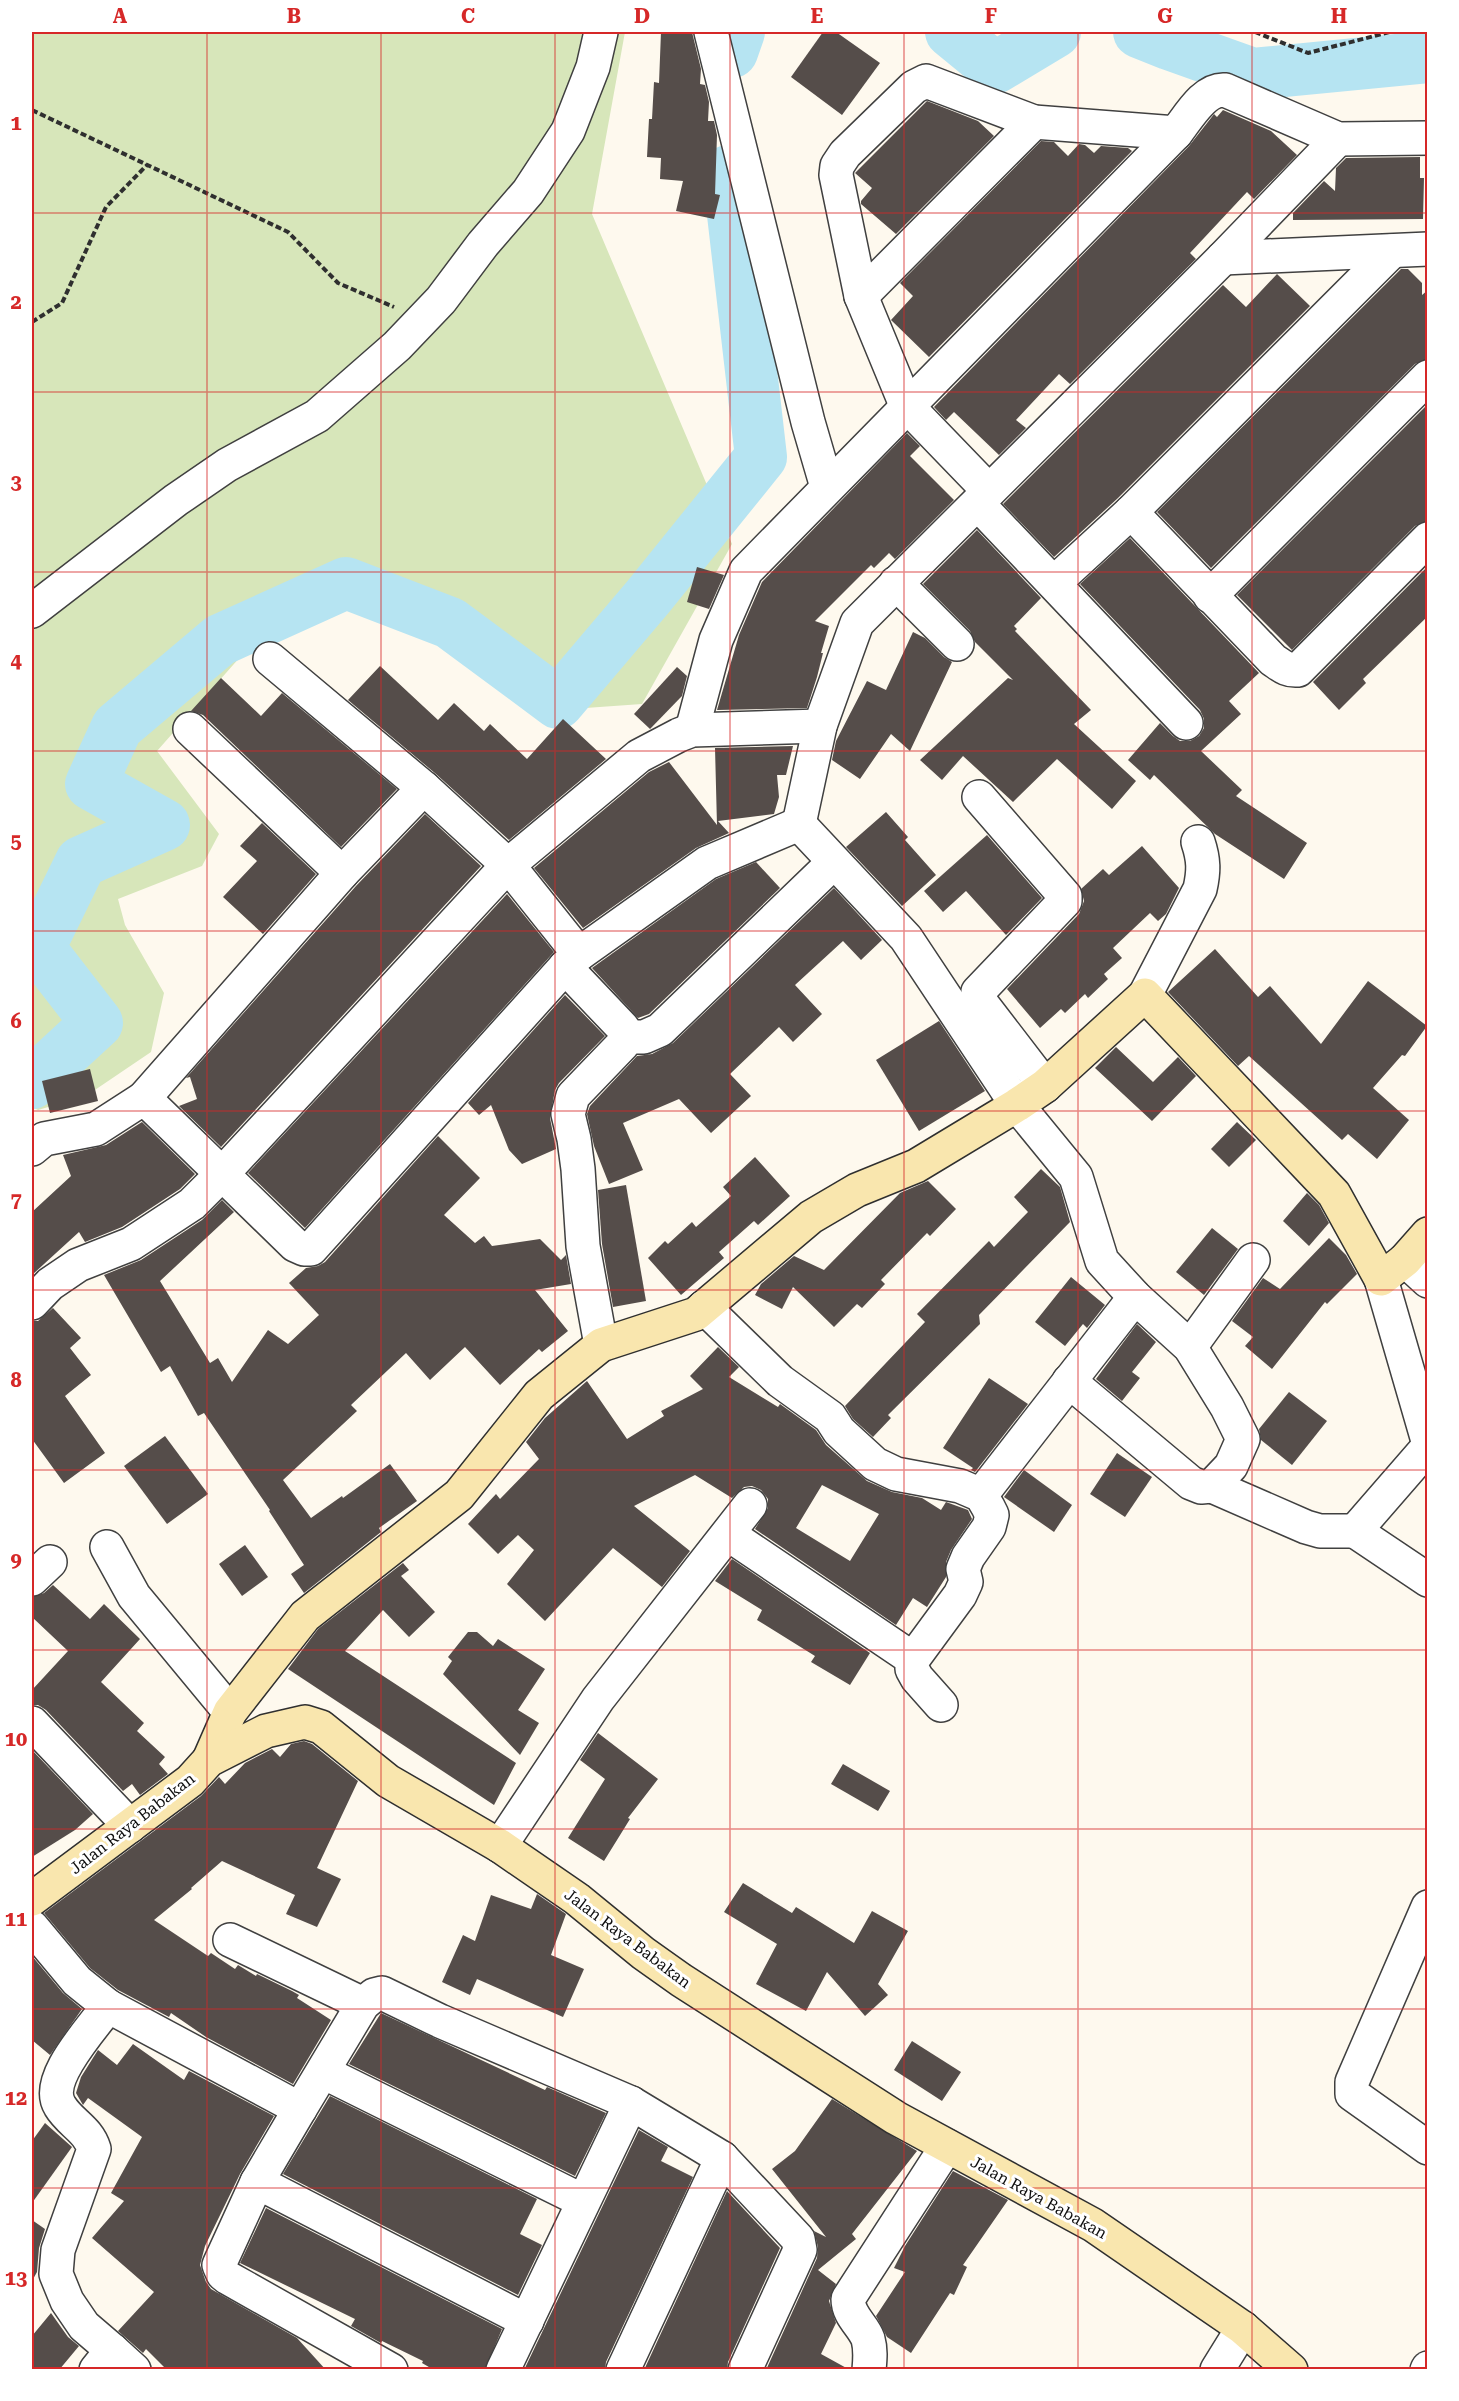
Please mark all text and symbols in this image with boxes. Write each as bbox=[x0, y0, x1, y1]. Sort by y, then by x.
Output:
text: A bbox=[113, 4, 128, 28]
text: B bbox=[287, 4, 301, 28]
text: C bbox=[461, 4, 475, 28]
text: D bbox=[634, 4, 650, 28]
text: E bbox=[811, 4, 824, 28]
text: F bbox=[985, 4, 997, 28]
text: G bbox=[1157, 4, 1173, 28]
text: H bbox=[1331, 4, 1347, 28]
text: 1 bbox=[10, 111, 22, 135]
text: 2 bbox=[10, 290, 22, 314]
text: 3 bbox=[10, 470, 22, 494]
text: 4 bbox=[10, 649, 22, 673]
text: 5 bbox=[10, 829, 22, 853]
text: 6 bbox=[10, 1009, 22, 1033]
text: 7 bbox=[10, 1188, 22, 1212]
text: 8 bbox=[10, 1368, 22, 1392]
text: 9 bbox=[10, 1548, 22, 1572]
text: 10 bbox=[5, 1727, 27, 1751]
street label: Jalan Raya Babakan bbox=[66, 1769, 198, 1878]
street label: Jalan Raya Babakan bbox=[561, 1885, 695, 1992]
text: 11 bbox=[5, 1907, 27, 1931]
text: 12 bbox=[5, 2086, 27, 2110]
street label: Jalan Raya Babakan bbox=[967, 2152, 1110, 2243]
text: 13 bbox=[5, 2266, 27, 2290]

